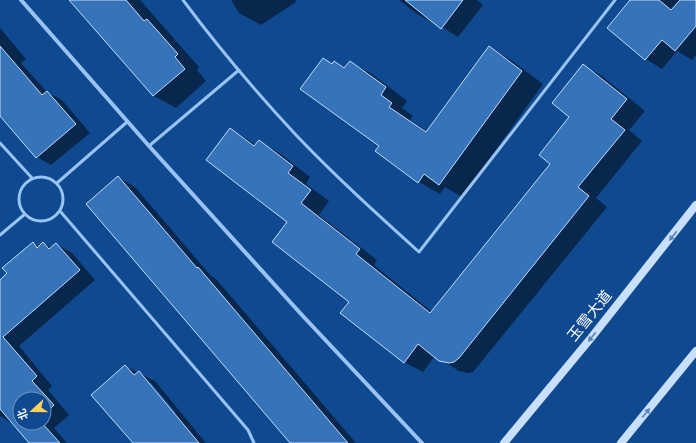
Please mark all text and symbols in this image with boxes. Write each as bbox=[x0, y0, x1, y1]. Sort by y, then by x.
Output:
one-way arrow bbox=[668, 230, 677, 241]
street label: 玉雪大道 bbox=[564, 287, 616, 345]
one-way arrow bbox=[587, 332, 596, 343]
north arrow bbox=[12, 391, 52, 431]
text: 北 bbox=[15, 407, 31, 422]
one-way arrow bbox=[641, 408, 650, 418]

